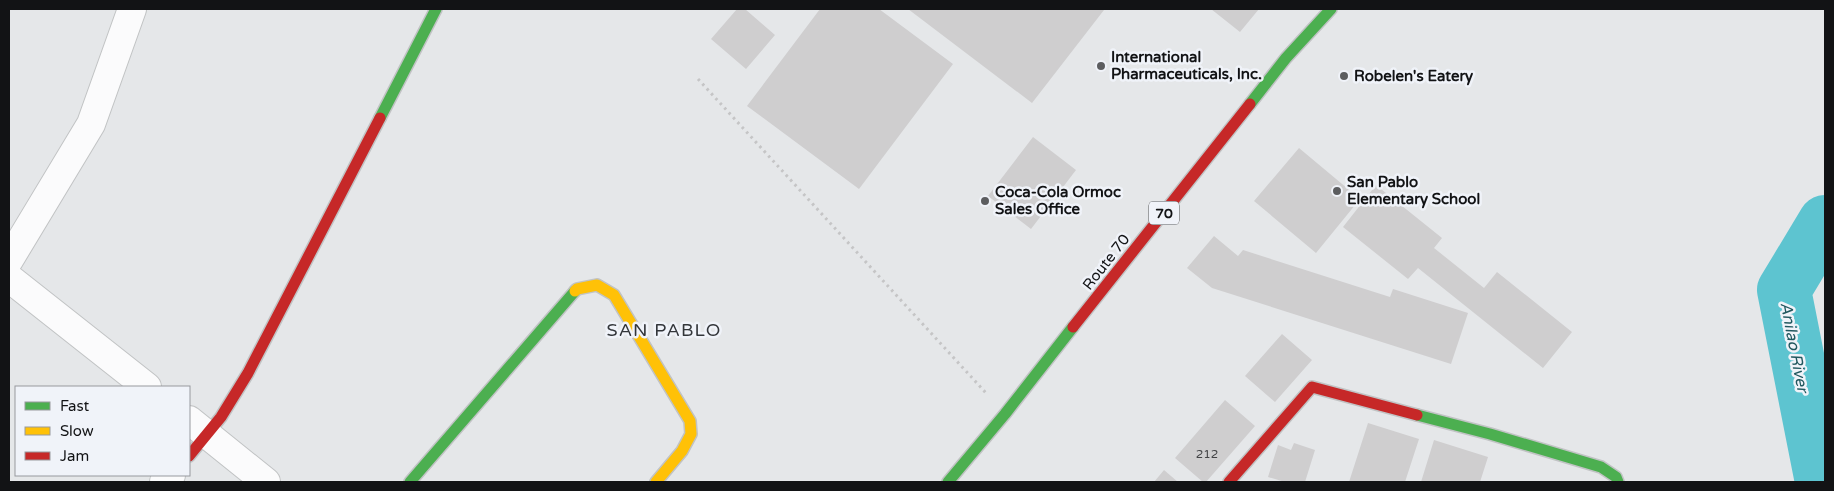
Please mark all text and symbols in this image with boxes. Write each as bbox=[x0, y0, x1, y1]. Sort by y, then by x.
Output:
place label: International Pharmaceuticals, Inc. bbox=[1111, 48, 1262, 83]
marker: International Pharmaceuticals, Inc. bbox=[1095, 60, 1107, 72]
place label: Robelen's Eatery bbox=[1354, 67, 1473, 86]
marker: Robelen's Eatery bbox=[1338, 70, 1350, 82]
place label: San Pablo Elementary School bbox=[1347, 173, 1480, 209]
place label: Coca-Cola Ormoc Sales Office bbox=[995, 183, 1121, 218]
marker: San Pablo Elementary School bbox=[1331, 185, 1343, 197]
marker: Coca-Cola Ormoc Sales Office bbox=[979, 195, 991, 207]
road number: 70 bbox=[1149, 202, 1179, 224]
street label: Route 70 bbox=[1079, 231, 1133, 293]
water label: Anilao River bbox=[1775, 300, 1813, 396]
district label: SAN PABLO bbox=[607, 319, 721, 341]
legend bbox=[15, 386, 190, 476]
text: Fast bbox=[60, 397, 90, 415]
text: Slow bbox=[60, 422, 94, 440]
text: Jam bbox=[60, 447, 89, 465]
house number: 212 bbox=[1196, 447, 1218, 461]

